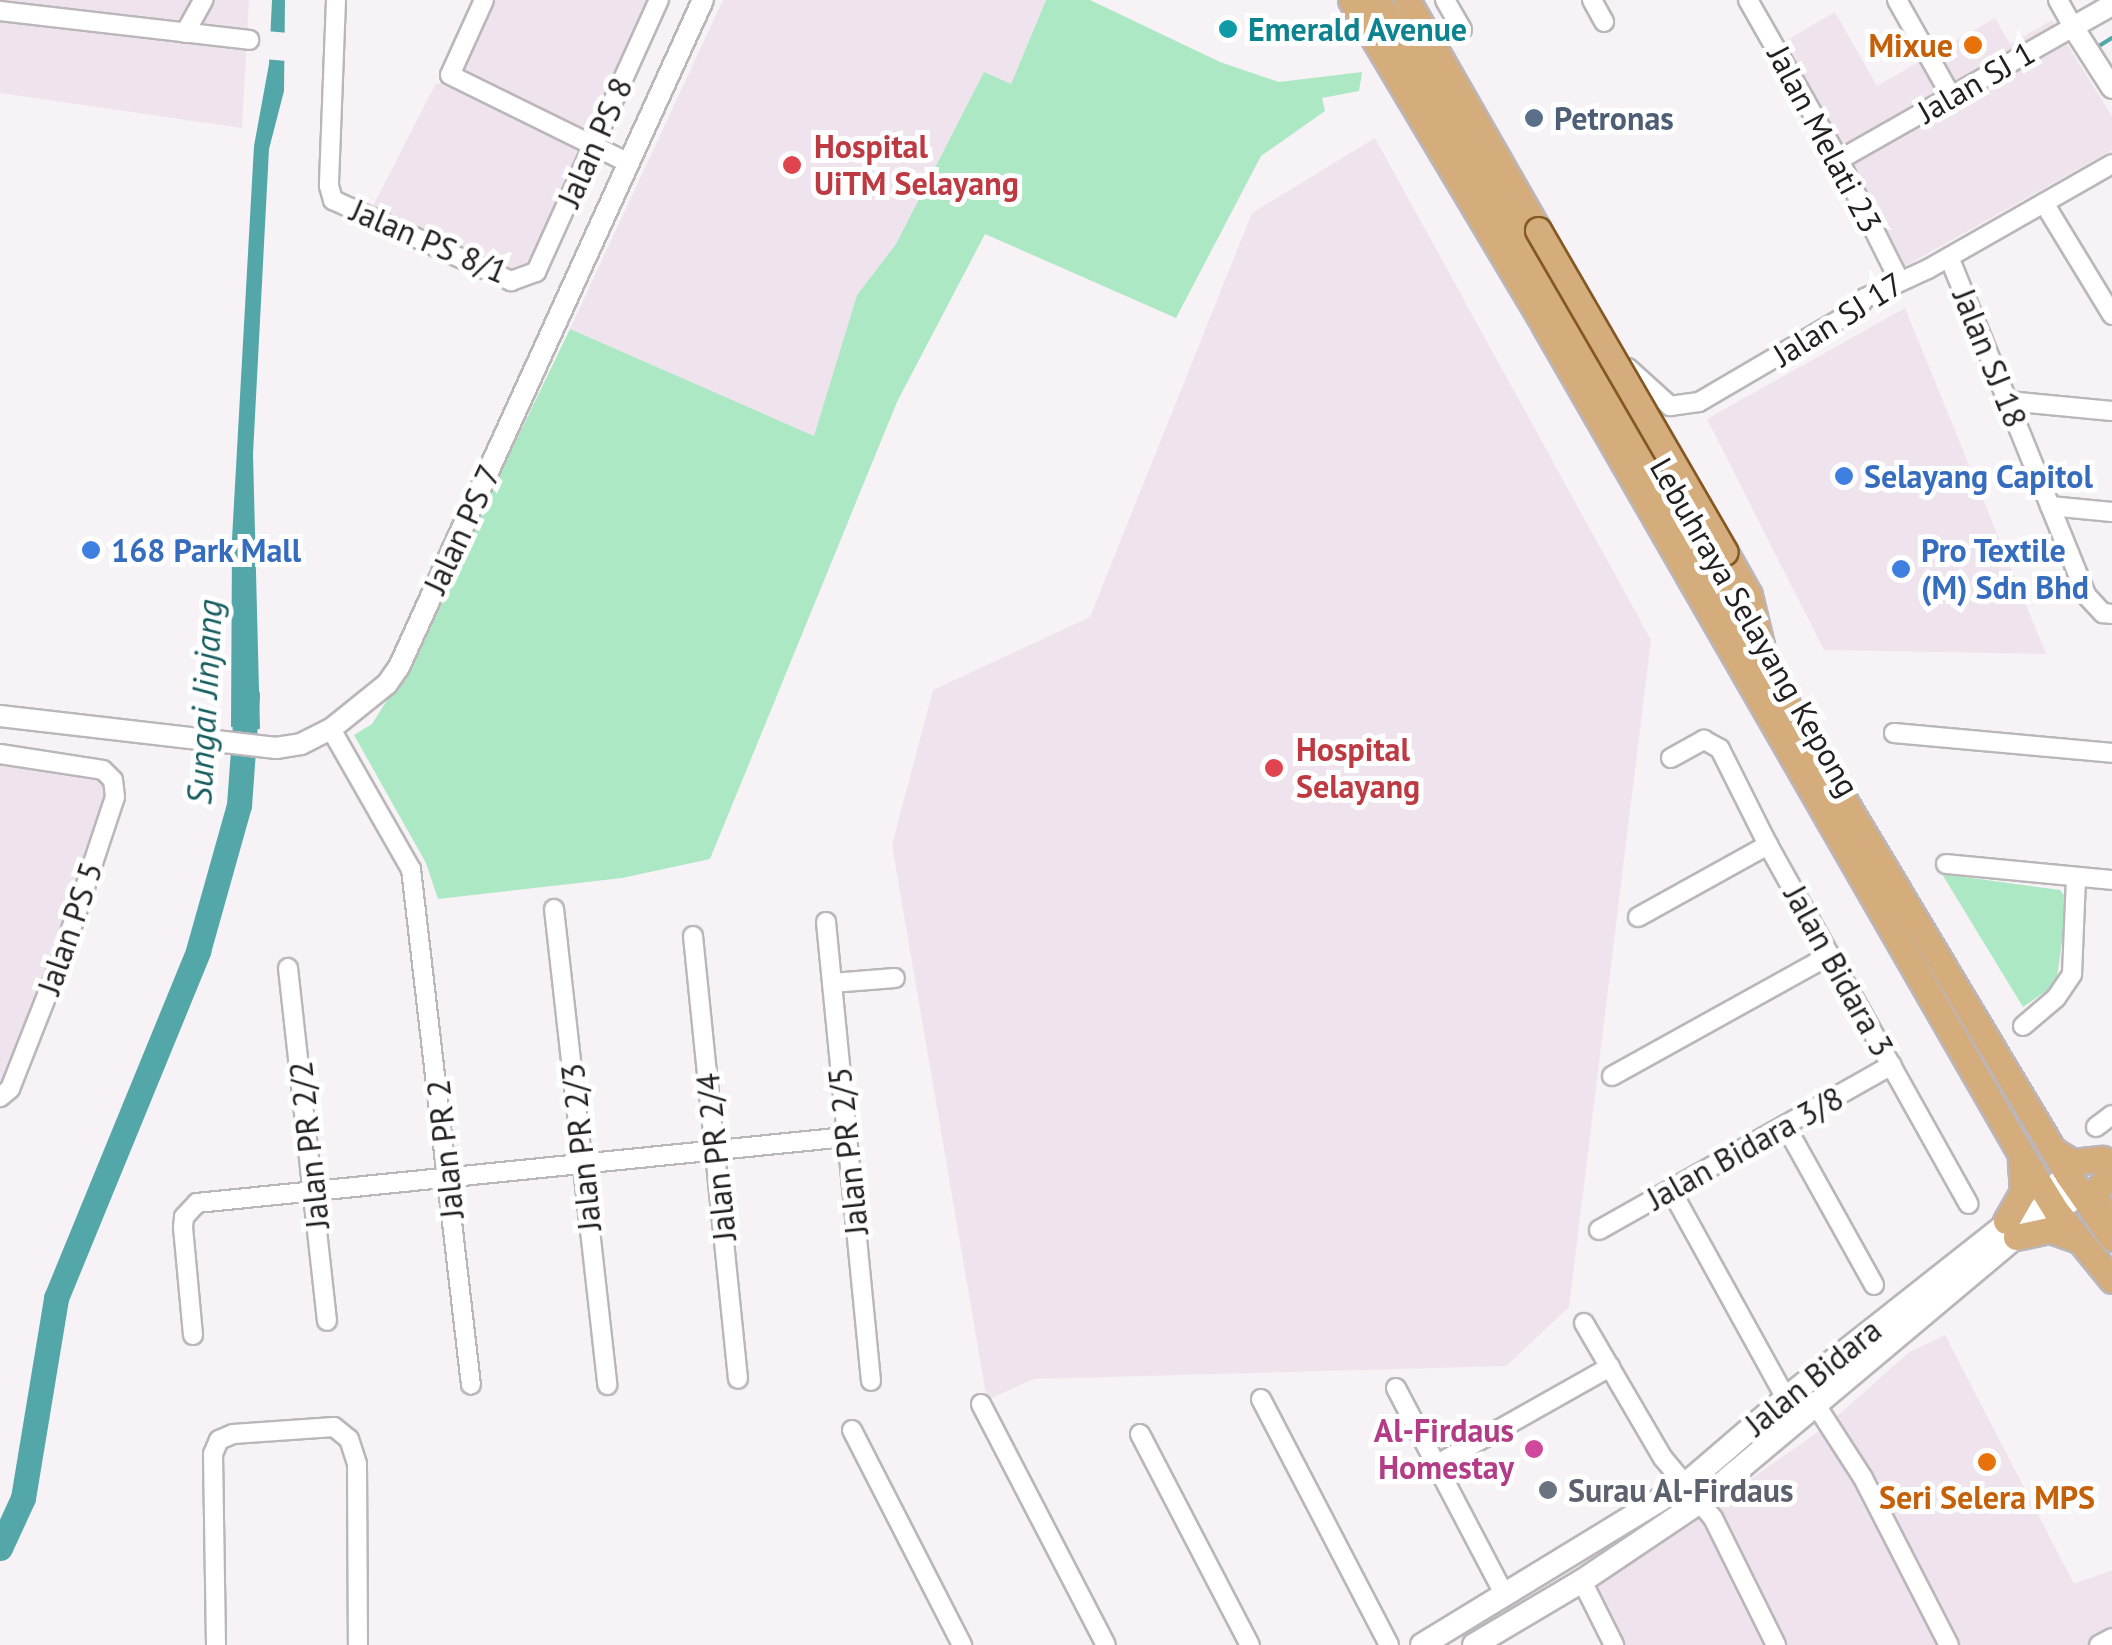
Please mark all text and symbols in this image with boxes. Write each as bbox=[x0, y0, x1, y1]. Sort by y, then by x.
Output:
place label: Emerald Avenue bbox=[1248, 10, 1468, 48]
marker: Emerald Avenue bbox=[1217, 18, 1239, 40]
place label: Mixue bbox=[1869, 26, 1953, 64]
street label: Jalan SJ 1 bbox=[1911, 33, 2041, 131]
marker: Mixue bbox=[1962, 34, 1984, 56]
street label: Jalan Melati 23 bbox=[1760, 39, 1890, 239]
street label: Jalan PS 8 bbox=[550, 71, 640, 213]
place label: Petronas bbox=[1554, 99, 1674, 137]
marker: Petronas bbox=[1523, 107, 1545, 129]
place label: Hospital UiTM Selayang bbox=[814, 128, 1019, 203]
marker: Hospital UiTM Selayang bbox=[779, 152, 805, 178]
street label: Jalan PS 8/1 bbox=[345, 191, 513, 291]
street label: Jalan SJ 17 bbox=[1766, 264, 1910, 374]
street label: Jalan SJ 18 bbox=[1945, 283, 2035, 433]
street label: Lebuhraya Selayang Kepong bbox=[1642, 451, 1868, 803]
place label: Selayang Capitol bbox=[1864, 457, 2093, 495]
street label: Jalan PS 7 bbox=[416, 459, 508, 599]
marker: Selayang Capitol bbox=[1833, 465, 1855, 487]
place label: 168 Park Mall bbox=[111, 531, 302, 569]
place label: Pro Textile (M) Sdn Bhd bbox=[1921, 532, 2089, 607]
marker: 168 Park Mall bbox=[80, 539, 102, 561]
marker: Pro Textile (M) Sdn Bhd bbox=[1890, 558, 1912, 580]
water label: Sungai Jinjang bbox=[178, 598, 230, 806]
place label: Hospital Selayang bbox=[1296, 731, 1420, 806]
marker: Hospital Selayang bbox=[1261, 755, 1287, 781]
street label: Jalan PS 5 bbox=[29, 857, 111, 999]
street label: Jalan Bidara 3 bbox=[1776, 879, 1902, 1063]
street label: Jalan PR 2/2 bbox=[281, 1059, 337, 1231]
street label: Jalan PR 2/3 bbox=[553, 1061, 609, 1233]
street label: Jalan PR 2/5 bbox=[820, 1065, 876, 1237]
street label: Jalan PR 2/4 bbox=[688, 1071, 744, 1243]
street label: Jalan PR 2 bbox=[419, 1078, 471, 1220]
street label: Jalan Bidara 3/8 bbox=[1640, 1078, 1850, 1218]
street label: Jalan Bidara bbox=[1737, 1311, 1889, 1443]
place label: Al-Firdaus Homestay bbox=[1374, 1412, 1514, 1487]
marker: Al-Firdaus Homestay bbox=[1523, 1438, 1545, 1460]
marker: Seri Selera MPS bbox=[1976, 1451, 1998, 1473]
place label: Surau Al-Firdaus bbox=[1568, 1471, 1795, 1509]
place label: Seri Selera MPS bbox=[1879, 1478, 2095, 1516]
marker: Surau Al-Firdaus bbox=[1537, 1479, 1559, 1501]

